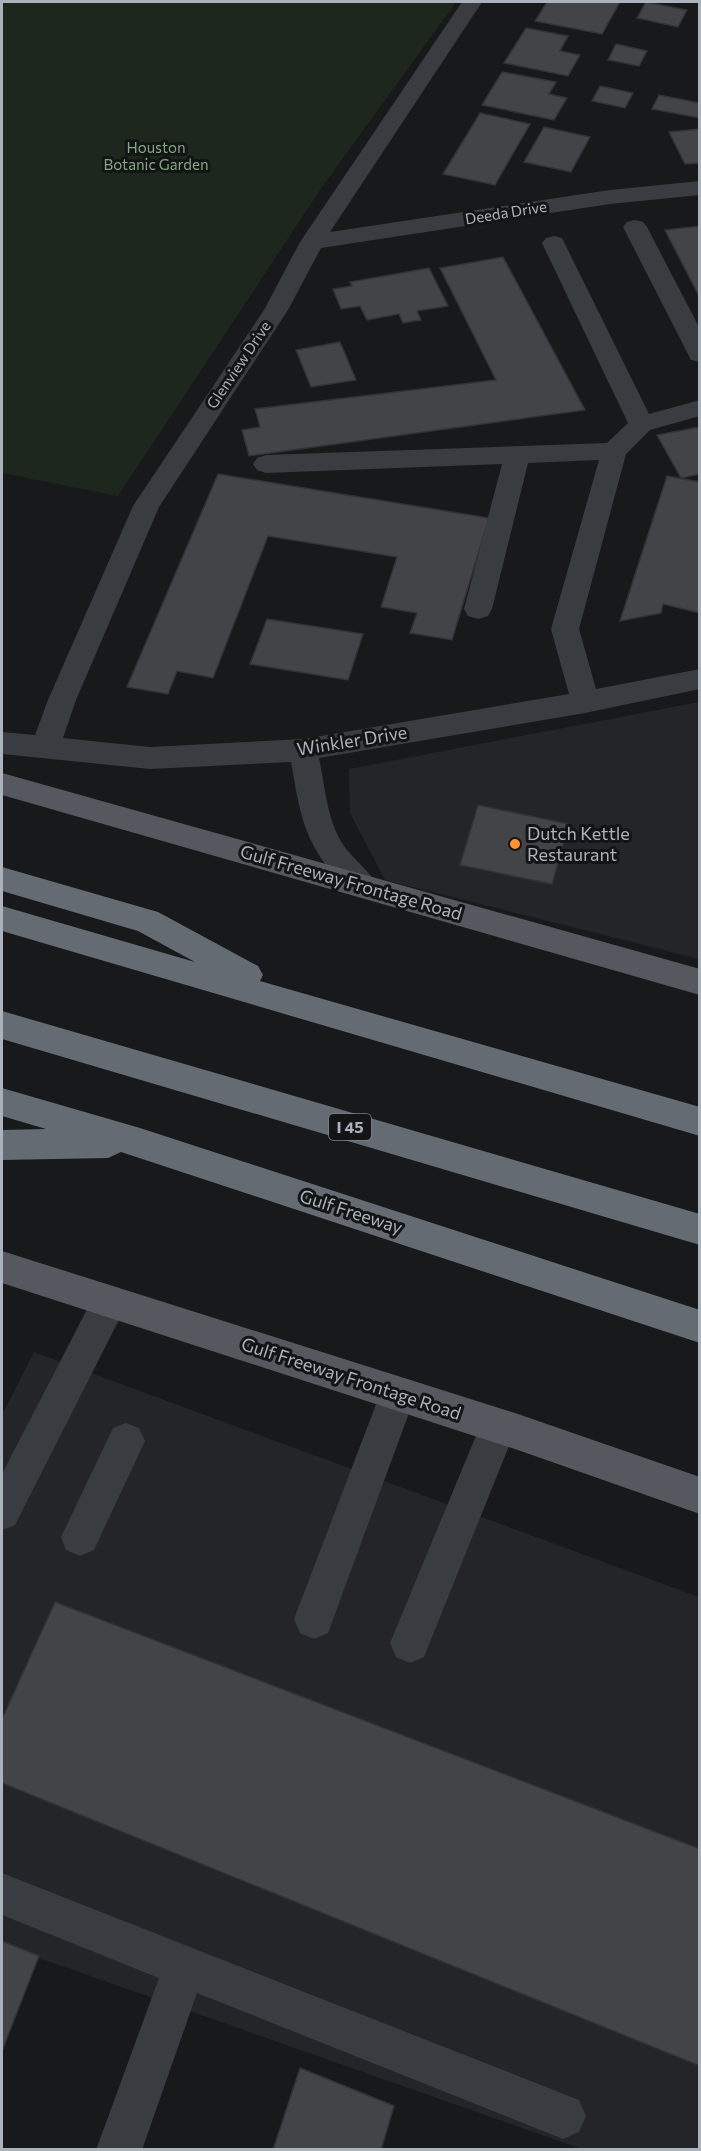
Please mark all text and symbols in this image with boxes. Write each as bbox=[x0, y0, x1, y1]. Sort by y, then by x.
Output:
park label: Houston Botanic Garden bbox=[103, 138, 209, 173]
street label: Deeda Drive bbox=[464, 197, 548, 227]
street label: Glenview Drive bbox=[202, 317, 274, 412]
street label: Winkler Drive bbox=[295, 720, 409, 760]
place label: Dutch Kettle Restaurant bbox=[527, 822, 630, 865]
marker: Dutch Kettle Restaurant bbox=[508, 837, 522, 851]
street label: Gulf Freeway Frontage Road bbox=[238, 840, 465, 924]
road number: I 45 bbox=[329, 1114, 371, 1140]
street label: Gulf Freeway bbox=[297, 1184, 406, 1238]
street label: Gulf Freeway Frontage Road bbox=[239, 1332, 464, 1424]

